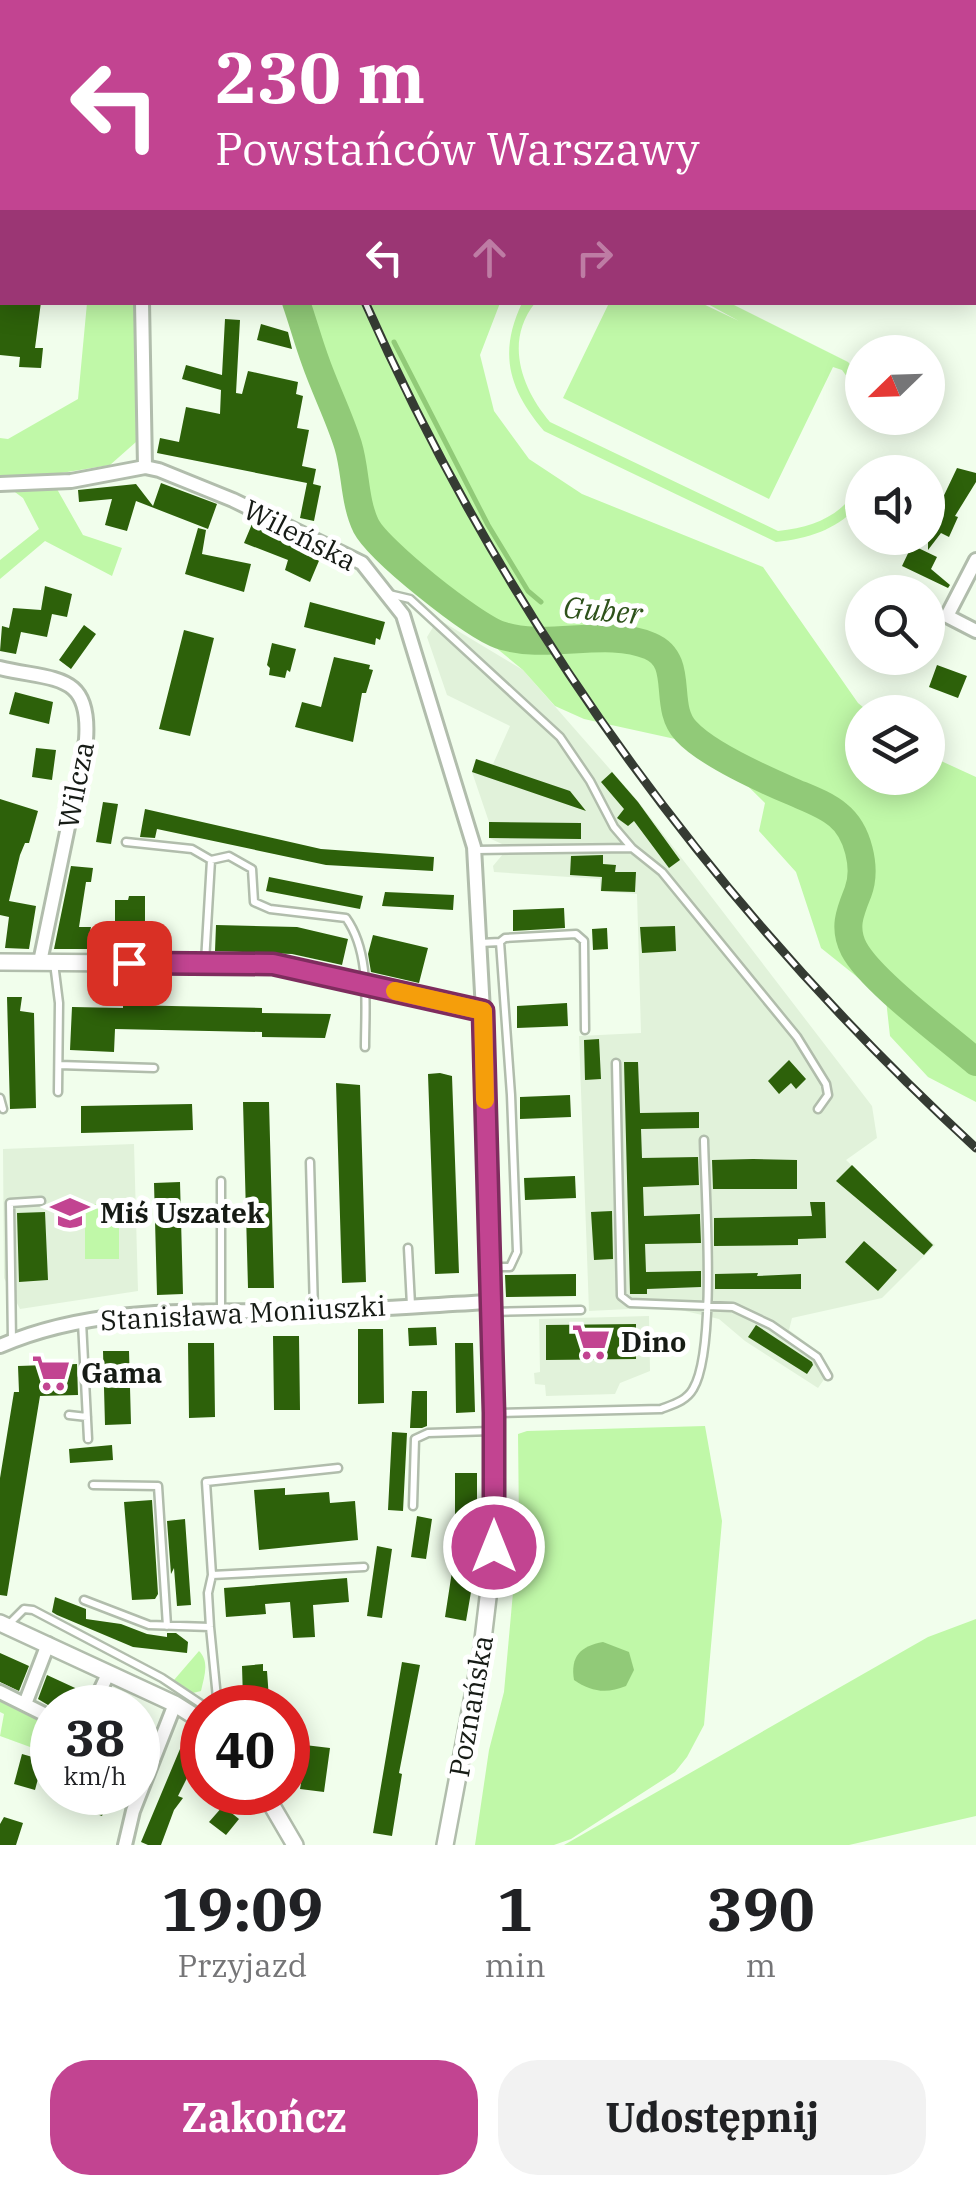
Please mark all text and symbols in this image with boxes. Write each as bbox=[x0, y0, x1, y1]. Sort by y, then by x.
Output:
text: 230 m bbox=[215, 31, 425, 122]
icon: left bbox=[50, 40, 180, 170]
text: Powstańców Warszawy bbox=[215, 119, 700, 177]
icon: left bbox=[357, 230, 412, 285]
icon: ahead bbox=[462, 230, 517, 285]
icon: right bbox=[567, 230, 622, 285]
north arrow bbox=[845, 335, 945, 435]
map controls bbox=[845, 335, 945, 795]
button: sound bbox=[845, 455, 945, 555]
street label: Wileńska bbox=[237, 490, 363, 579]
button: search bbox=[845, 575, 945, 675]
water label: Guber bbox=[562, 587, 645, 632]
button: layers bbox=[845, 695, 945, 795]
street label: Wilcza bbox=[49, 738, 102, 832]
pin bbox=[87, 921, 172, 1006]
icon: arrive bbox=[102, 936, 157, 991]
school or university icon: Miś Uszatek bbox=[49, 1192, 91, 1234]
place label: Miś Uszatek bbox=[100, 1194, 265, 1231]
street label: Stanisława Moniuszki bbox=[99, 1287, 387, 1338]
supermarket icon: Dino bbox=[570, 1321, 612, 1363]
place label: Dino bbox=[621, 1323, 686, 1360]
supermarket icon: Gama bbox=[30, 1352, 72, 1394]
place label: Gama bbox=[81, 1354, 162, 1391]
position arrow bbox=[442, 1495, 546, 1599]
street label: Poznańska bbox=[440, 1632, 501, 1780]
speed limit sign: 40 bbox=[180, 1685, 310, 1815]
text: 38 bbox=[65, 1705, 125, 1770]
text: km/h bbox=[63, 1759, 127, 1792]
text: 19:09 bbox=[161, 1869, 323, 1948]
text: 1 bbox=[497, 1869, 533, 1948]
text: 390 bbox=[707, 1869, 815, 1948]
text: Przyjazd bbox=[177, 1944, 307, 1986]
text: min bbox=[485, 1944, 546, 1986]
text: m bbox=[746, 1944, 776, 1986]
button: Zakończ bbox=[50, 2060, 478, 2175]
button: Udostępnij bbox=[498, 2060, 926, 2175]

